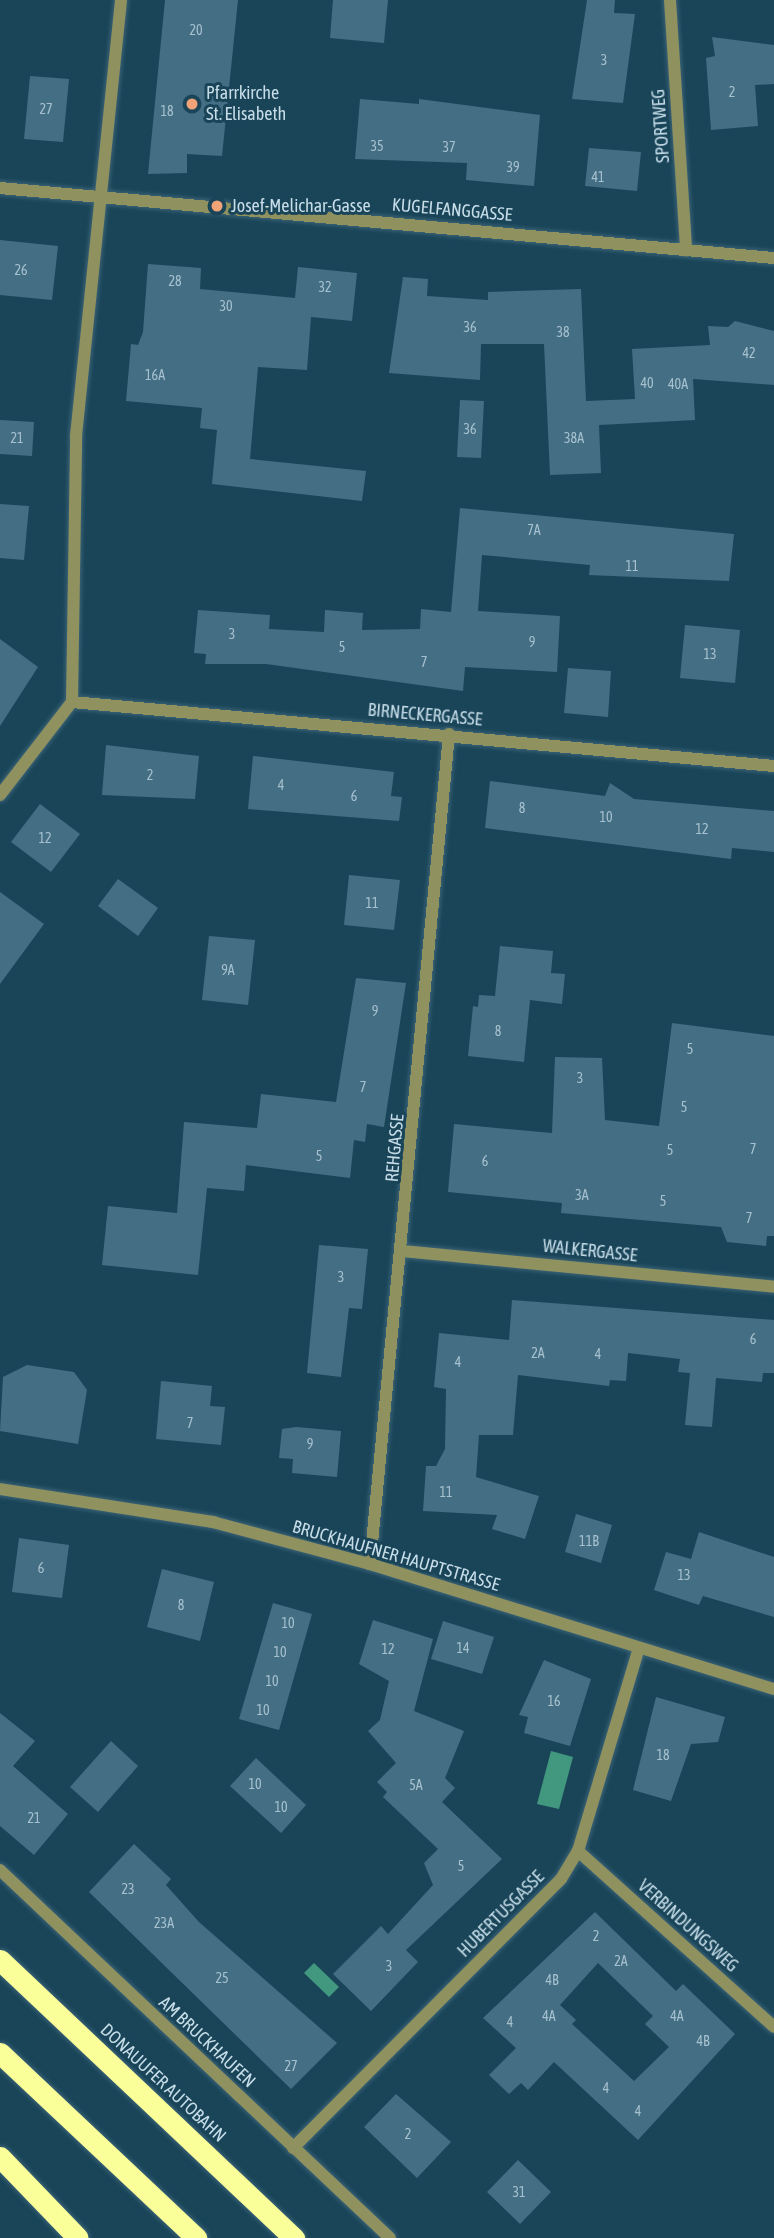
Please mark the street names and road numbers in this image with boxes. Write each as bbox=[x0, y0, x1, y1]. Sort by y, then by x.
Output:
street label: SPORTWEG bbox=[648, 88, 674, 164]
street label: KUGELFANGGASSE bbox=[391, 194, 513, 226]
street label: BIRNECKERGASSE bbox=[367, 699, 483, 731]
street label: REHGASSE bbox=[381, 1113, 409, 1183]
street label: WALKERGASSE bbox=[542, 1235, 638, 1267]
street label: BRUCKHAUFNER HAUPTSTRASSE bbox=[290, 1516, 502, 1596]
street label: HUBERTUSGASSE bbox=[453, 1866, 549, 1962]
street label: VERBINDUNGSWEG bbox=[633, 1875, 743, 1977]
street label: AM BRUCKHAUFEN bbox=[154, 1992, 260, 2092]
street label: DONAUUFER AUTOBAHN bbox=[96, 2019, 230, 2147]

